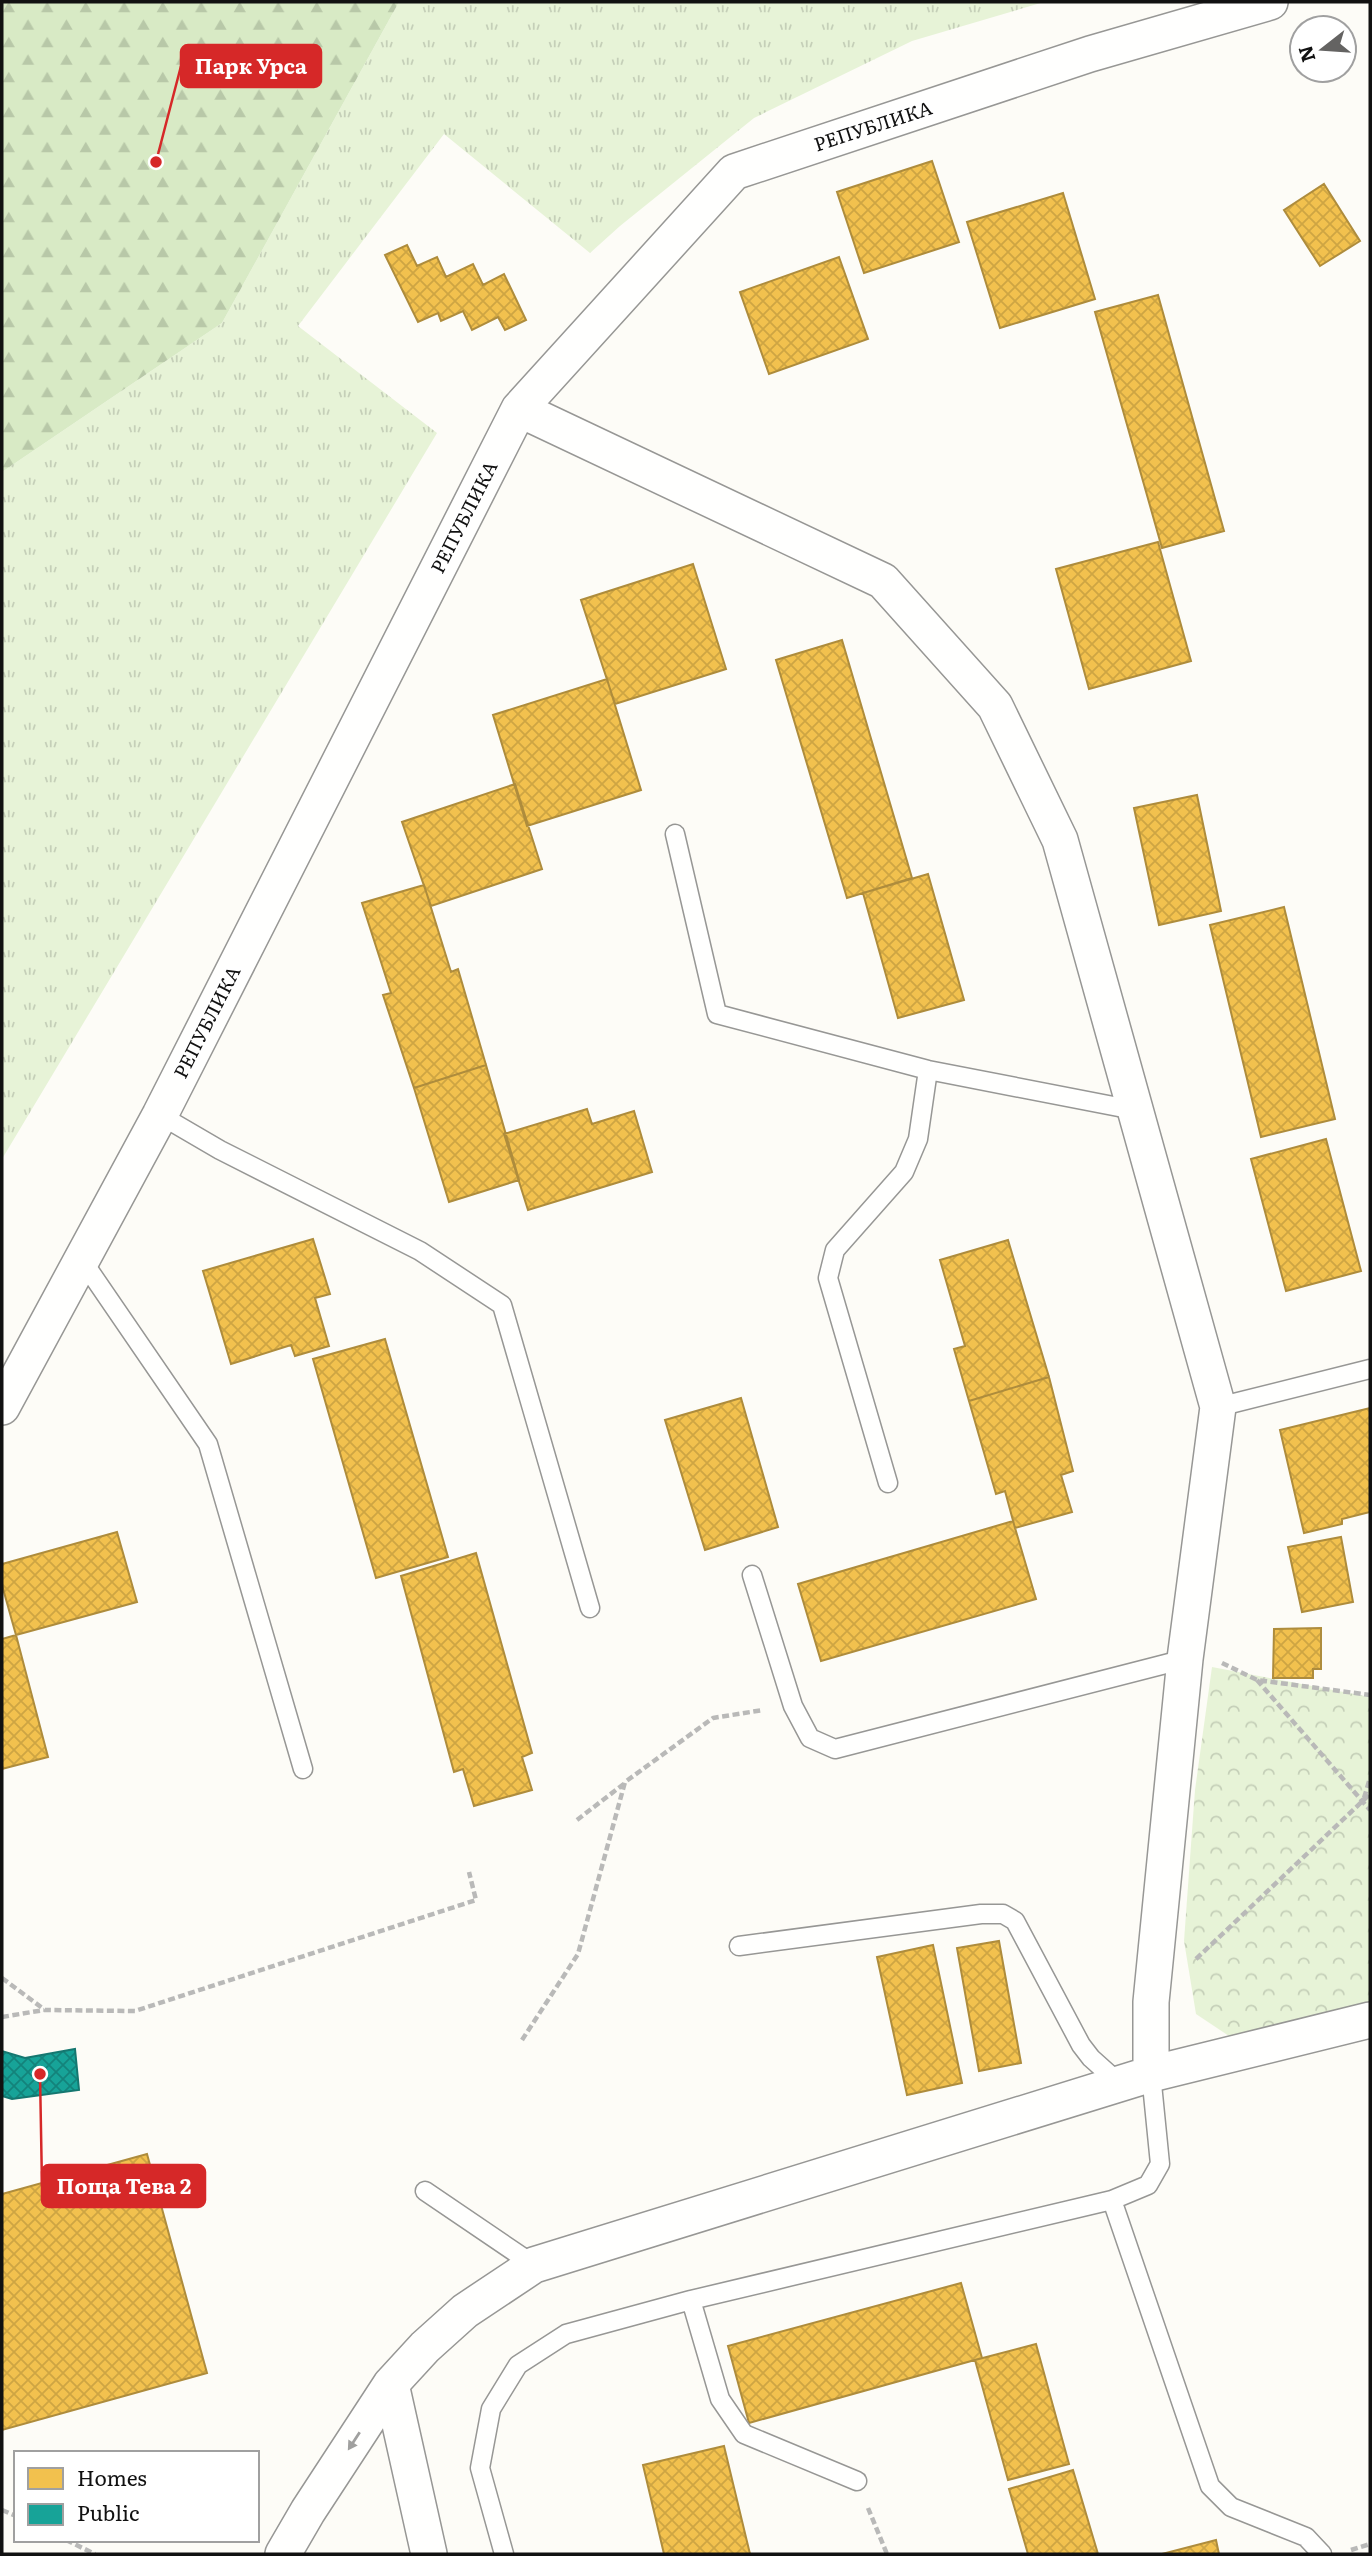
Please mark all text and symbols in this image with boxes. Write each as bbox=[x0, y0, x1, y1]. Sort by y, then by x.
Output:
north arrow bbox=[1288, 14, 1358, 84]
text: N bbox=[1290, 42, 1322, 66]
callout: Парк Урса bbox=[181, 45, 321, 87]
text: Парк Урса bbox=[195, 49, 308, 80]
street label: РЕПУБЛИКА bbox=[810, 93, 935, 157]
street label: РЕПУБЛИКА bbox=[423, 455, 503, 578]
street label: РЕПУБЛИКА bbox=[166, 960, 246, 1083]
callout: Поща Тева 2 bbox=[42, 2165, 205, 2207]
text: Поща Тева 2 bbox=[57, 2169, 191, 2200]
one-way arrow bbox=[347, 2431, 360, 2451]
legend bbox=[14, 2451, 259, 2542]
text: Homes bbox=[77, 2461, 147, 2492]
text: Public bbox=[77, 2496, 139, 2527]

